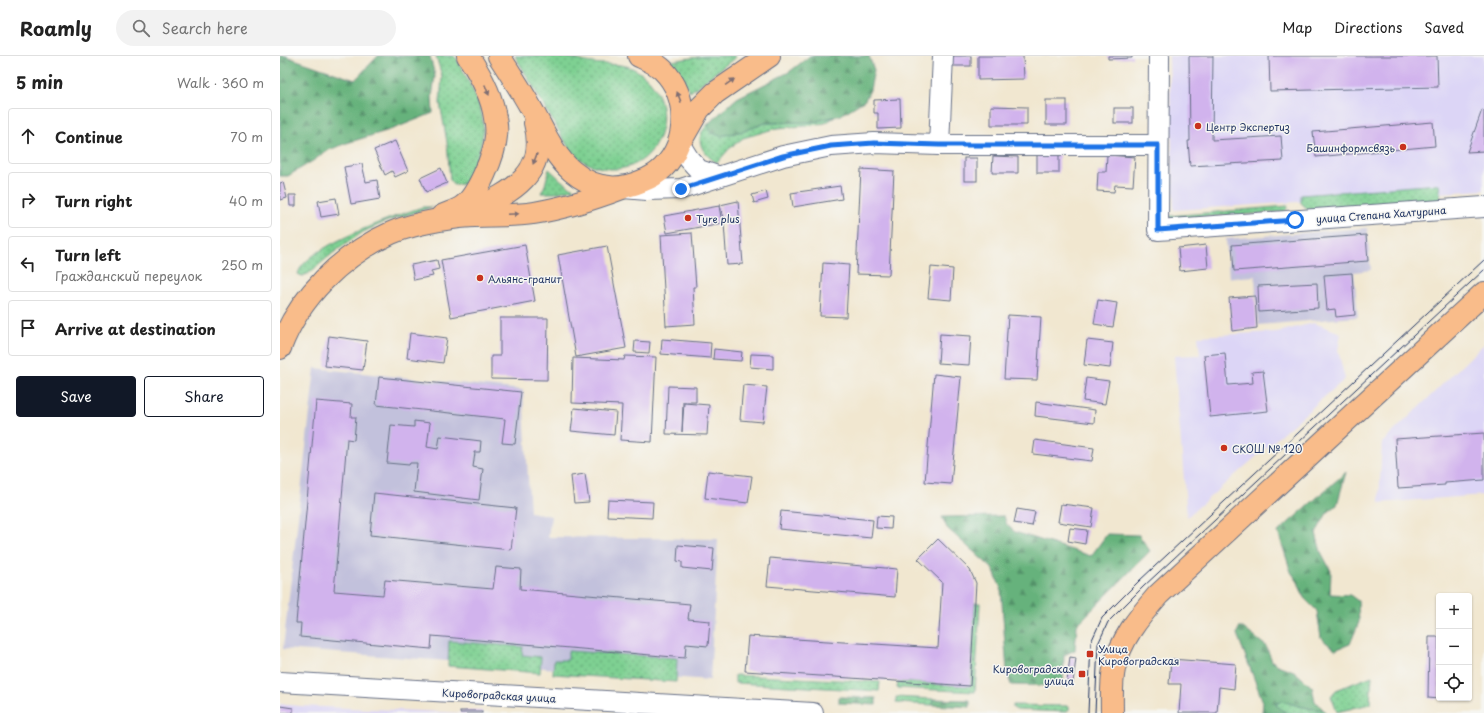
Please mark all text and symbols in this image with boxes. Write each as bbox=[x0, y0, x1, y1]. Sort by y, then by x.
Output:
search box bbox=[116, 10, 396, 46]
text: Roamly bbox=[20, 14, 92, 42]
text: Search here bbox=[162, 16, 248, 39]
icon: search bbox=[130, 17, 152, 39]
text: Map bbox=[1282, 17, 1312, 38]
text: Directions bbox=[1334, 17, 1402, 38]
text: Saved bbox=[1424, 17, 1464, 38]
text: 5 min bbox=[16, 69, 63, 95]
text: Walk · 360 m bbox=[177, 73, 264, 92]
one-way arrow bbox=[725, 78, 735, 86]
one-way arrow bbox=[484, 84, 490, 96]
one-way arrow bbox=[675, 91, 681, 103]
place label: Центр Экспертиз bbox=[1206, 119, 1290, 134]
marker: Центр Экспертиз bbox=[1193, 121, 1203, 131]
icon: ahead bbox=[17, 125, 39, 147]
text: Continue bbox=[55, 125, 123, 148]
text: 70 m bbox=[230, 127, 263, 146]
place label: Башинформсвязь bbox=[1306, 140, 1396, 155]
marker: Башинформсвязь bbox=[1398, 142, 1408, 152]
one-way arrow bbox=[531, 153, 537, 165]
route end bbox=[672, 180, 690, 198]
icon: right bbox=[17, 189, 39, 211]
text: Turn right bbox=[55, 189, 132, 212]
text: 40 m bbox=[229, 191, 263, 210]
street label: улица Степана Халтурина bbox=[1315, 202, 1447, 226]
one-way arrow bbox=[507, 211, 520, 217]
place label: Tyre plus bbox=[696, 211, 740, 227]
route start bbox=[1286, 211, 1304, 229]
marker: Tyre plus bbox=[683, 213, 693, 223]
text: Turn left bbox=[55, 243, 121, 266]
icon: left bbox=[17, 253, 39, 275]
text: 250 m bbox=[221, 255, 263, 274]
text: Гражданский переулок bbox=[55, 266, 202, 285]
place label: Альянс-гранит bbox=[488, 271, 562, 286]
marker: Альянс-гранит bbox=[475, 273, 485, 283]
icon: arrive bbox=[17, 317, 39, 339]
text: Arrive at destination bbox=[55, 317, 216, 340]
button: Save bbox=[16, 376, 136, 417]
button: Share bbox=[144, 376, 264, 417]
place label: СКОШ № 120 bbox=[1232, 441, 1302, 456]
marker: СКОШ № 120 bbox=[1219, 443, 1229, 453]
map controls bbox=[1436, 593, 1472, 701]
button: + bbox=[1436, 593, 1472, 629]
button: − bbox=[1436, 629, 1472, 665]
place label: Улица Кировоградская bbox=[1098, 641, 1179, 668]
marker: Улица Кировоградская bbox=[1085, 649, 1095, 659]
place label: Кировоградская улица bbox=[993, 661, 1075, 688]
button: locate bbox=[1436, 665, 1472, 701]
marker: Кировоградская улица bbox=[1077, 669, 1087, 679]
street label: Кировоградская улица bbox=[442, 685, 557, 706]

